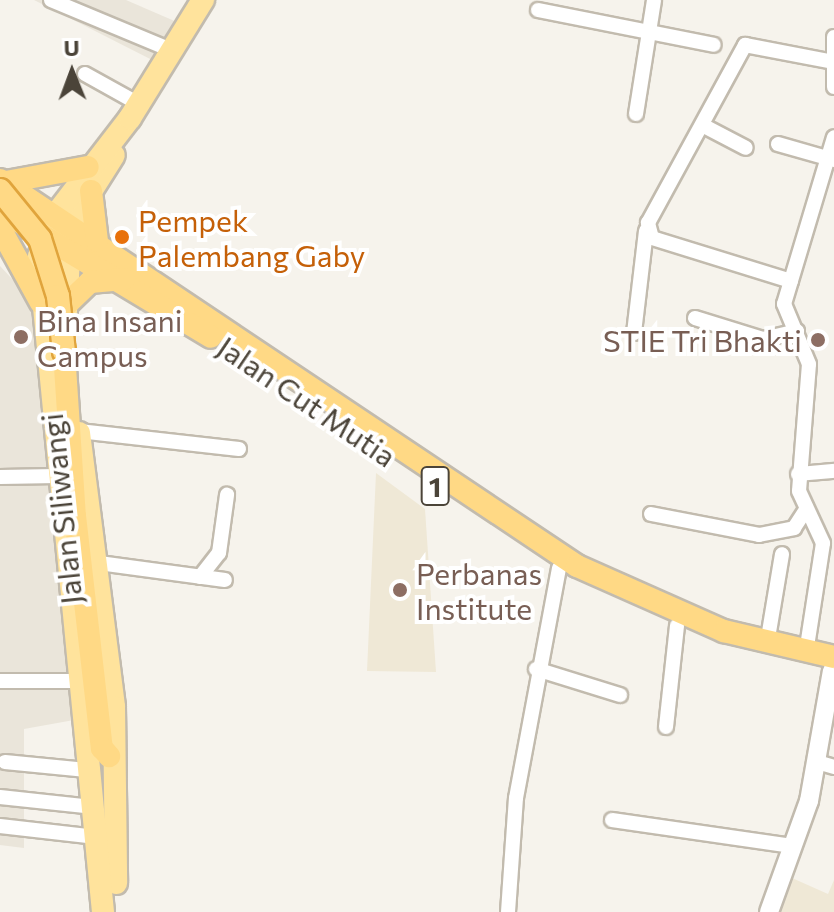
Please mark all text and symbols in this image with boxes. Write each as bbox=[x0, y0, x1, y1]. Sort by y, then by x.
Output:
north arrow bbox=[32, 32, 112, 112]
text: U bbox=[63, 34, 80, 61]
place label: Pempek Palembang Gaby bbox=[138, 202, 365, 272]
marker: Pempek Palembang Gaby bbox=[113, 228, 131, 246]
place label: Bina Insani Campus bbox=[37, 302, 183, 372]
place label: STIE Tri Bhakti bbox=[603, 322, 802, 358]
marker: Bina Insani Campus bbox=[12, 328, 30, 346]
street label: Jalan Cut Mutia bbox=[211, 328, 403, 474]
marker: STIE Tri Bhakti bbox=[809, 331, 827, 349]
street label: Jalan Siliwangi bbox=[33, 412, 89, 606]
road number: 1 bbox=[419, 462, 451, 510]
place label: Perbanas Institute bbox=[416, 555, 542, 626]
marker: Perbanas Institute bbox=[391, 581, 409, 599]

